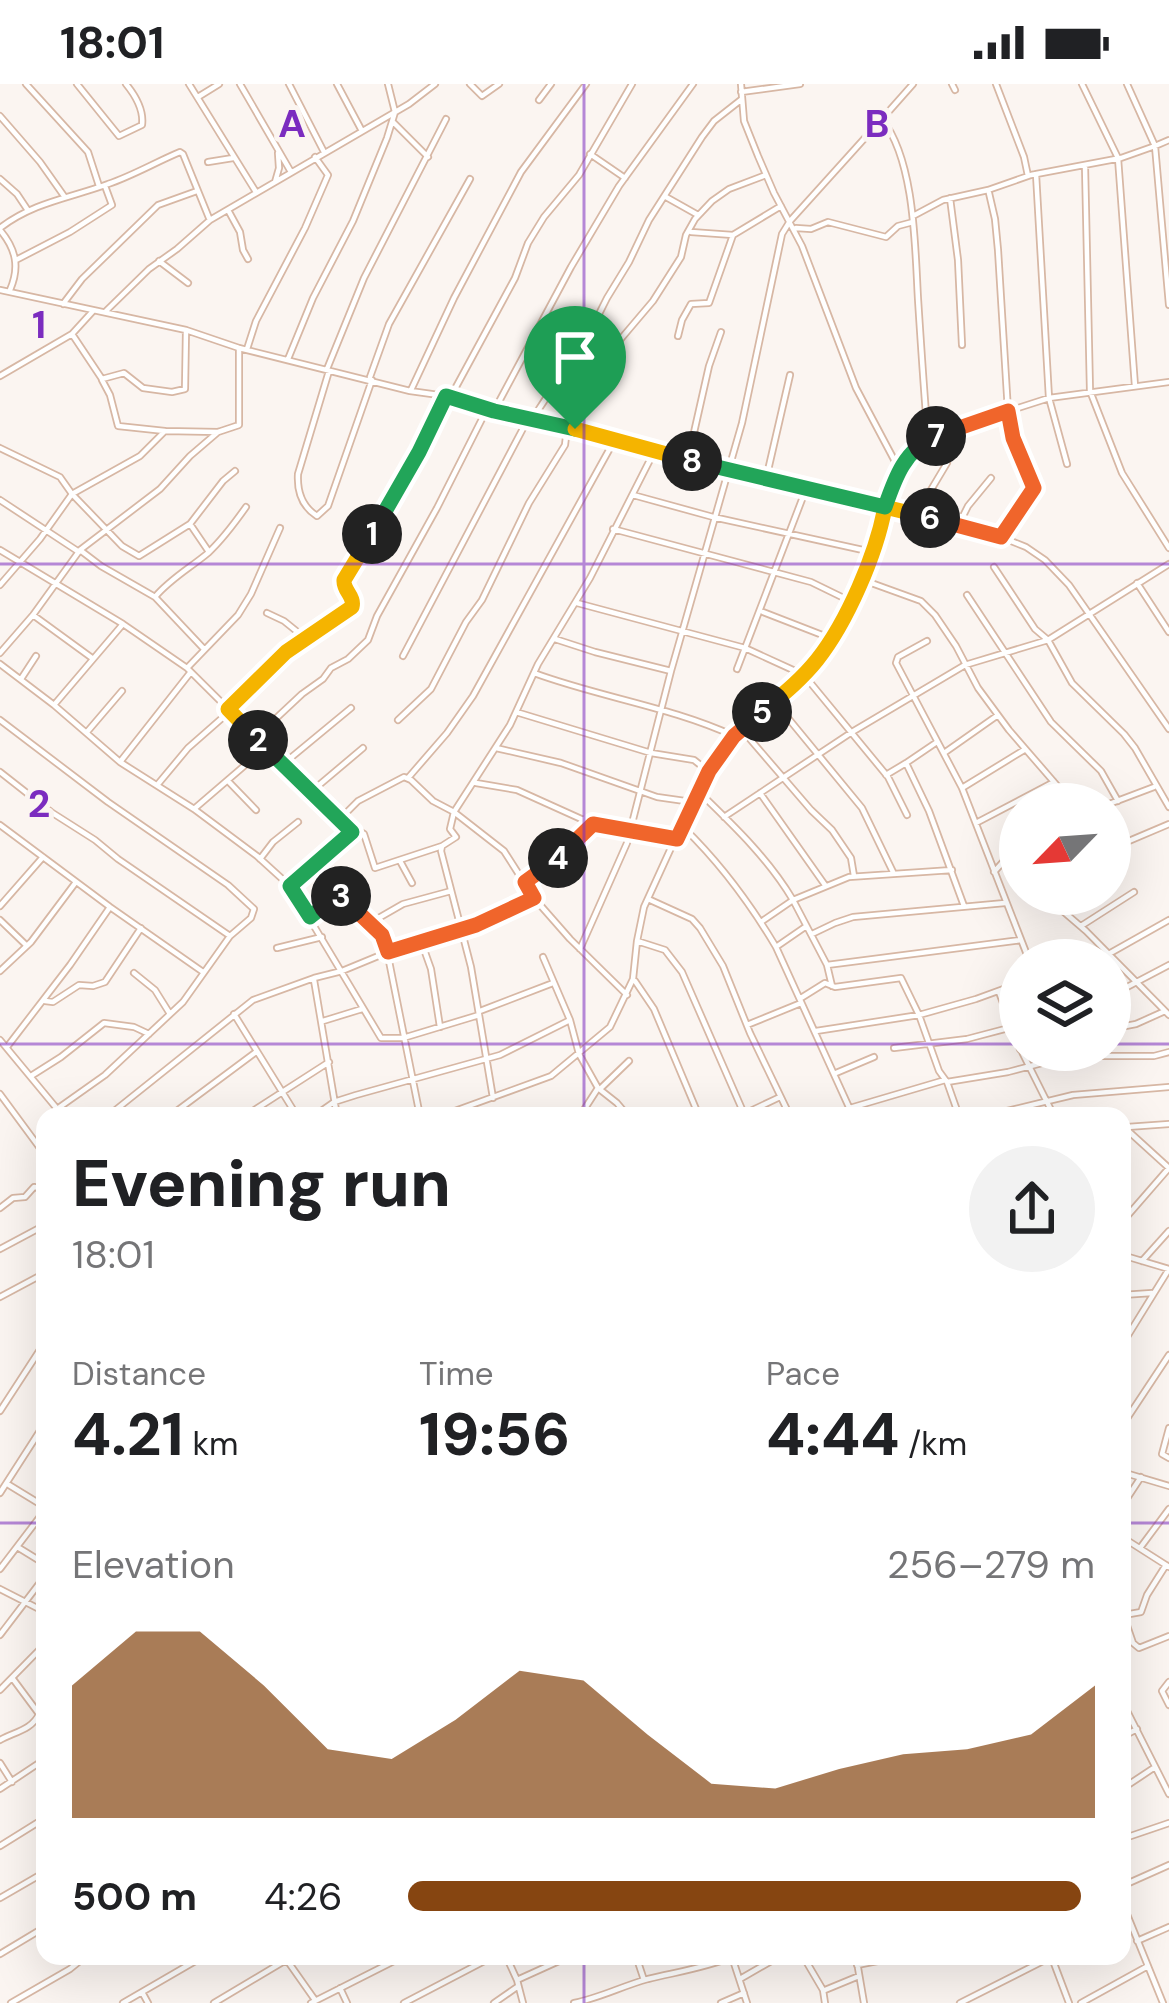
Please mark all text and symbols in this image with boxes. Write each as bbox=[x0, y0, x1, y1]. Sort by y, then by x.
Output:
text: 18:01 bbox=[60, 13, 164, 72]
text: A bbox=[278, 98, 306, 149]
text: B bbox=[865, 98, 889, 149]
text: 1 bbox=[32, 299, 46, 350]
pin bbox=[524, 306, 626, 429]
icon: arrive bbox=[542, 324, 608, 390]
pin: 7 bbox=[906, 406, 966, 466]
text: 7 bbox=[927, 414, 945, 457]
pin: 8 bbox=[662, 431, 722, 491]
text: 8 bbox=[682, 439, 702, 482]
pin: 6 bbox=[900, 488, 960, 548]
text: 6 bbox=[920, 496, 940, 539]
pin: 1 bbox=[342, 504, 402, 564]
text: 1 bbox=[366, 512, 378, 555]
pin: 5 bbox=[732, 682, 792, 742]
text: 5 bbox=[752, 690, 772, 733]
pin: 2 bbox=[228, 710, 288, 770]
text: 2 bbox=[248, 718, 268, 761]
text: 2 bbox=[28, 778, 50, 829]
north arrow bbox=[999, 783, 1131, 915]
map controls bbox=[999, 783, 1131, 1071]
pin: 4 bbox=[528, 828, 588, 888]
text: 4 bbox=[547, 836, 569, 879]
pin: 3 bbox=[311, 866, 371, 926]
text: 3 bbox=[331, 874, 351, 917]
button: layers bbox=[999, 939, 1131, 1071]
text: Evening run bbox=[72, 1141, 451, 1226]
button: share bbox=[969, 1146, 1095, 1272]
text: 18:01 bbox=[72, 1229, 155, 1280]
text: Distance bbox=[72, 1352, 206, 1395]
text: Time bbox=[419, 1352, 494, 1395]
text: Pace bbox=[766, 1352, 840, 1395]
text: 4.21 bbox=[72, 1395, 184, 1474]
text: 19:56 bbox=[419, 1395, 570, 1474]
text: 4:44 bbox=[766, 1395, 900, 1474]
text: km bbox=[184, 1422, 238, 1465]
text: /km bbox=[900, 1422, 967, 1465]
text: Elevation bbox=[72, 1539, 235, 1590]
text: 256–279 m bbox=[887, 1539, 1095, 1590]
text: 500 m bbox=[72, 1871, 197, 1922]
text: 4:26 bbox=[264, 1871, 343, 1922]

